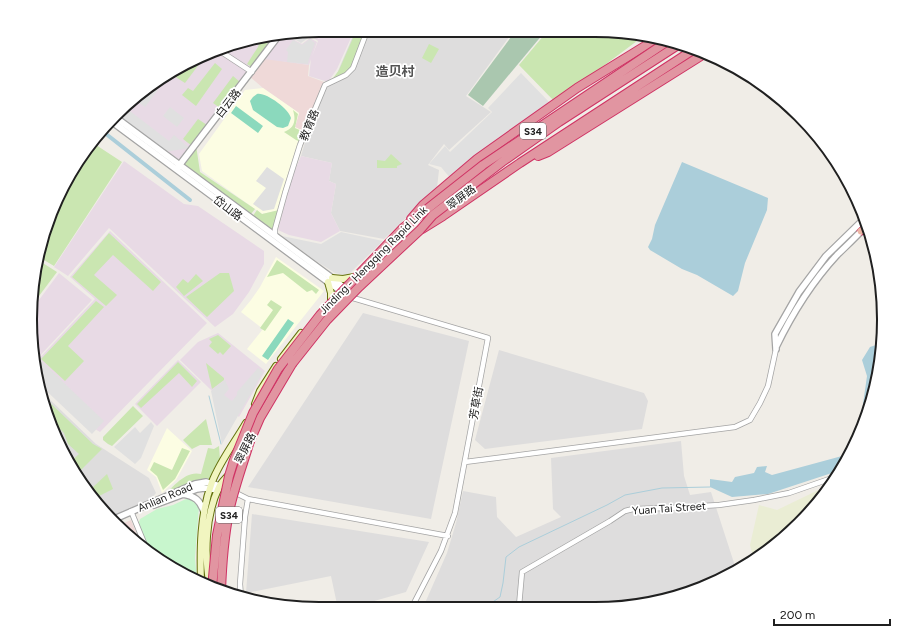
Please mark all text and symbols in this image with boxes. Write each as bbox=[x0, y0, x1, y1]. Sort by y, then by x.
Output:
district label: 造贝村 bbox=[375, 64, 415, 79]
street label: 白云路 bbox=[213, 86, 244, 120]
street label: 教育路 bbox=[297, 107, 322, 143]
road number: S34 bbox=[520, 123, 546, 139]
street label: 翠屏路 bbox=[444, 182, 478, 213]
street label: 岱山路 bbox=[211, 193, 245, 224]
street label: Jinding - Hengqing Rapid Link bbox=[317, 203, 431, 317]
street label: 芳草街 bbox=[467, 386, 486, 420]
street label: 翠屏路 bbox=[232, 431, 259, 466]
street label: Anlian Road bbox=[136, 480, 195, 515]
street label: Yuan Tai Street bbox=[632, 499, 706, 518]
road number: S34 bbox=[216, 507, 242, 523]
scale bar bbox=[774, 601, 890, 627]
text: 200 m bbox=[780, 608, 815, 622]

